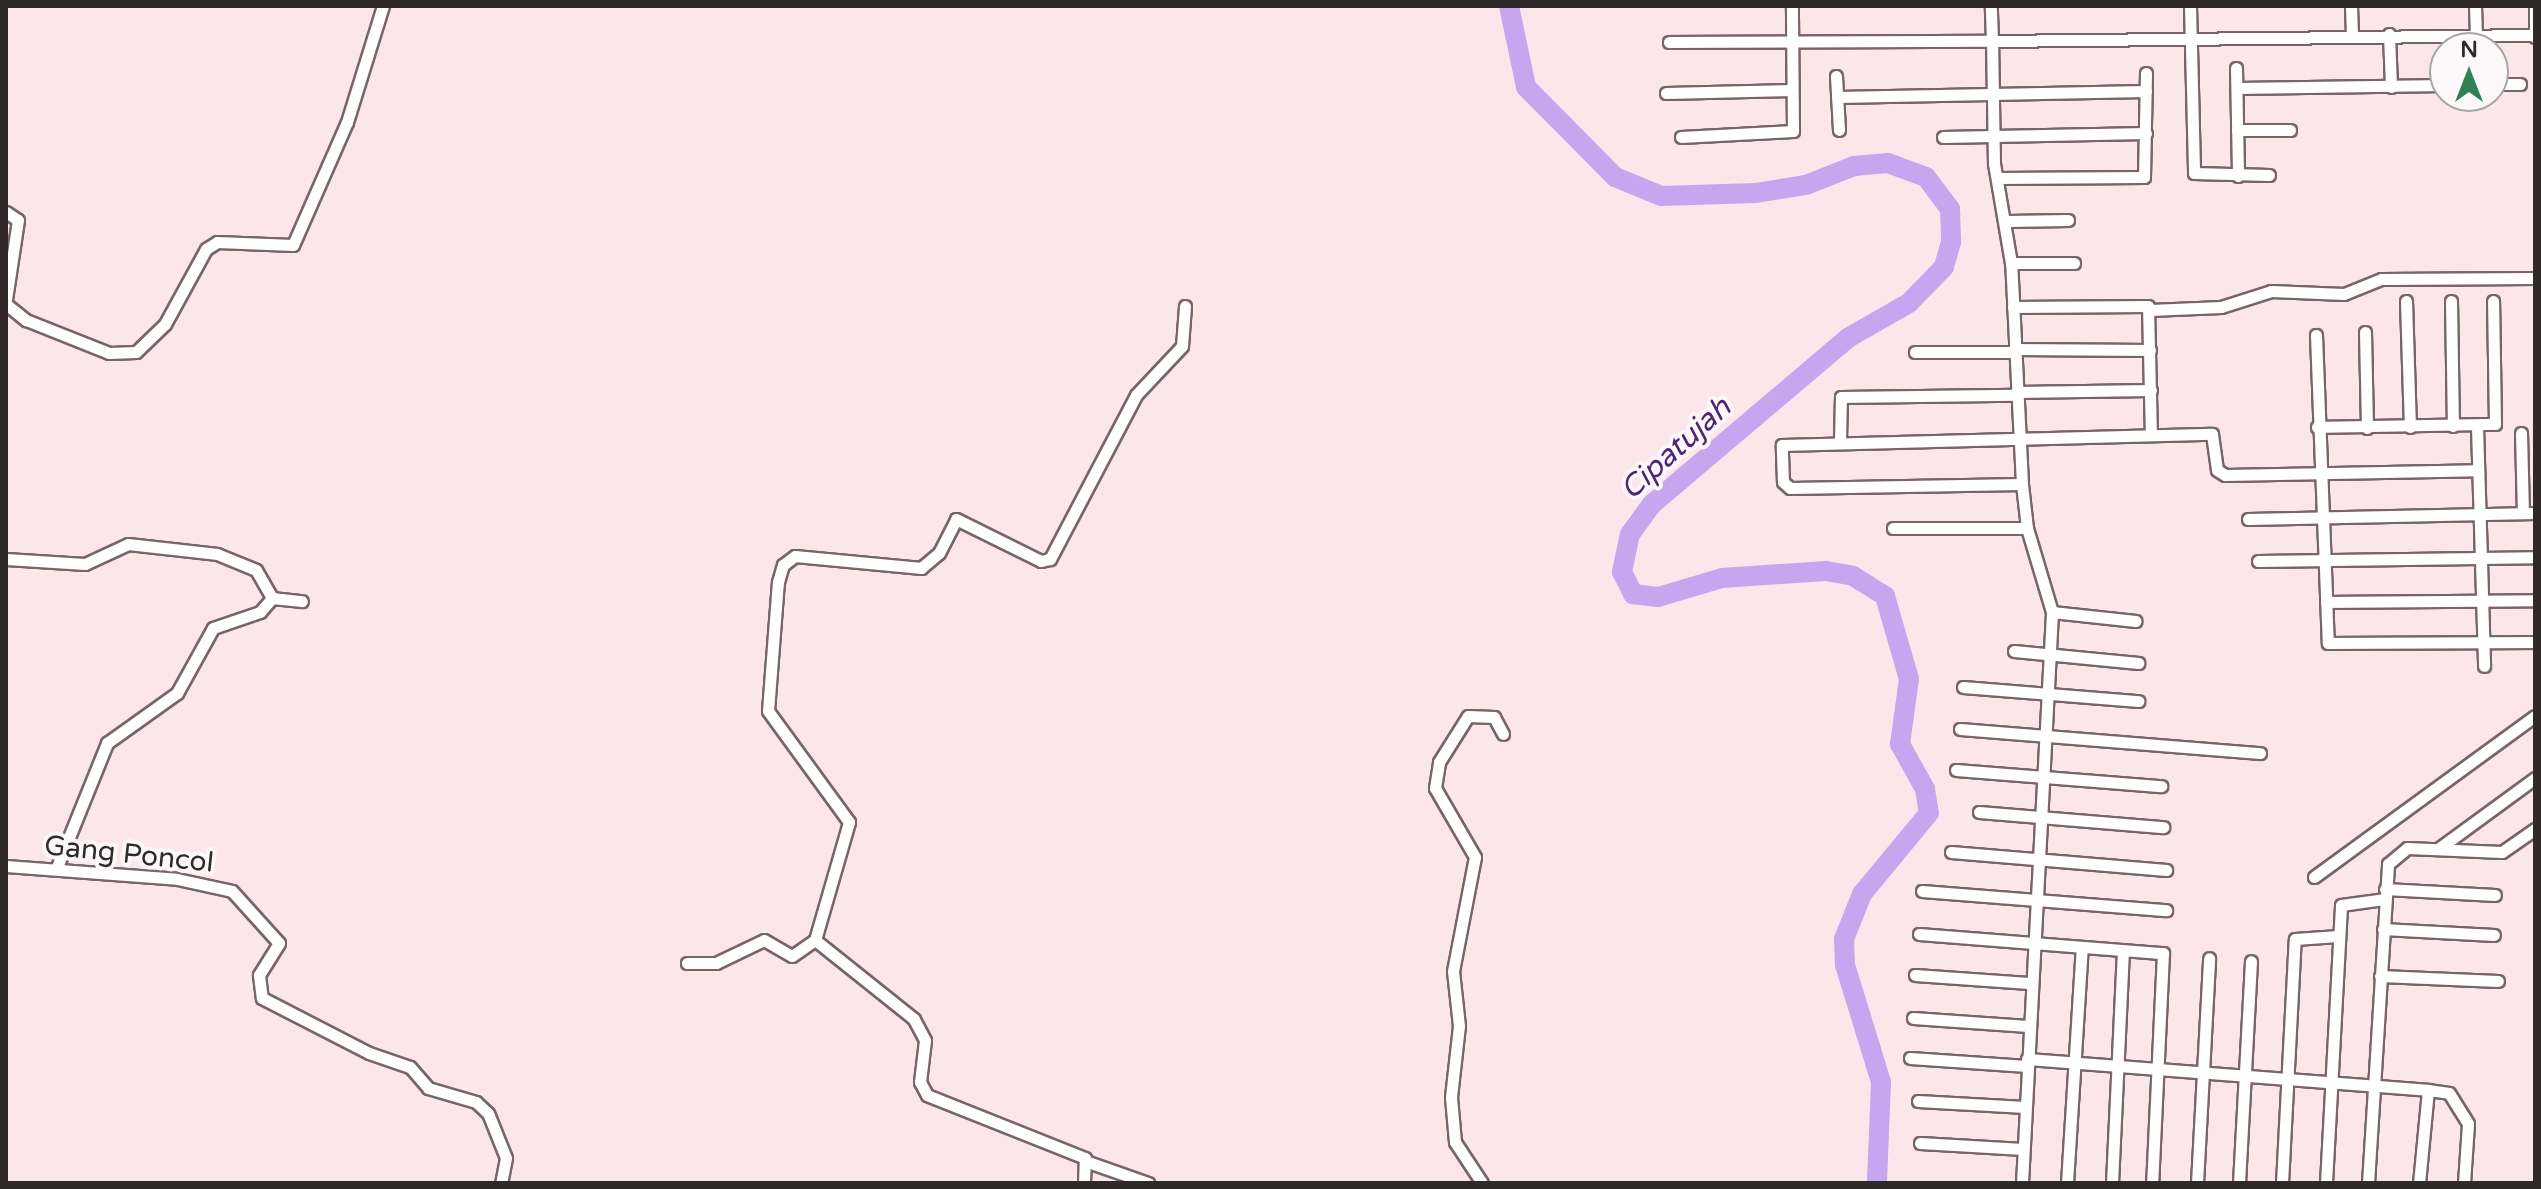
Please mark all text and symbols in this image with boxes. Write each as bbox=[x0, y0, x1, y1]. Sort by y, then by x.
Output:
north arrow bbox=[2429, 32, 2509, 112]
text: N bbox=[2460, 37, 2478, 63]
water label: Cipatujah bbox=[1613, 390, 1739, 508]
street label: Gang Poncol bbox=[43, 828, 215, 880]

